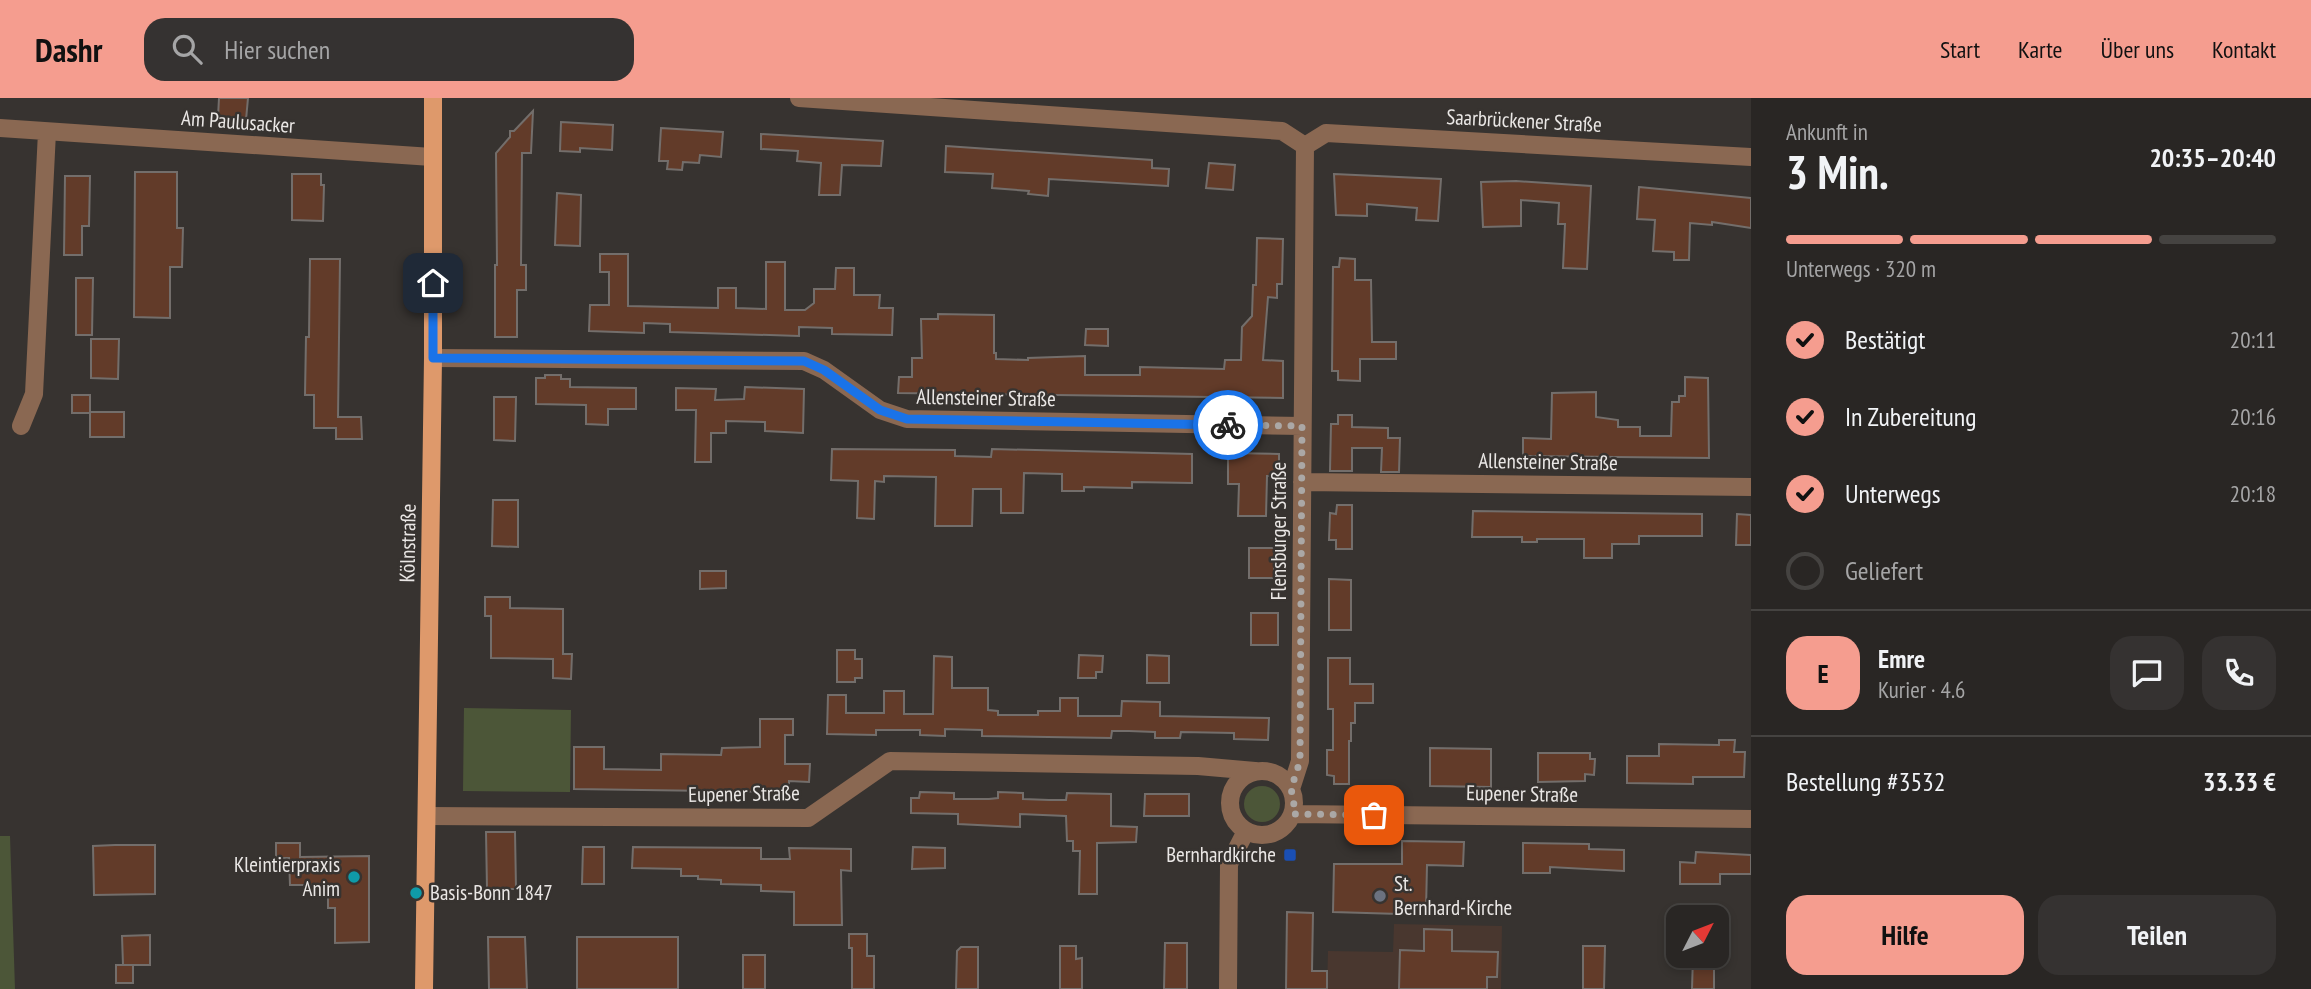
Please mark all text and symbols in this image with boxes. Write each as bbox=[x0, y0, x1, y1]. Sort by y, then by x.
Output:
search box bbox=[144, 18, 634, 81]
text: Dashr bbox=[35, 28, 102, 71]
icon: search bbox=[168, 30, 206, 68]
text: Hier suchen bbox=[224, 33, 330, 66]
text: Start bbox=[1940, 34, 1980, 65]
text: Karte bbox=[2018, 34, 2063, 65]
text: Über uns bbox=[2101, 34, 2174, 65]
text: Kontakt bbox=[2212, 34, 2276, 65]
street label: Saarbrückener Straße bbox=[1446, 103, 1602, 138]
street label: Am Paulusacker bbox=[180, 104, 296, 139]
text: Ankunft in bbox=[1786, 117, 1868, 146]
text: 20:35–20:40 bbox=[2149, 141, 2276, 174]
text: 3 Min. bbox=[1786, 142, 1889, 202]
pin bbox=[403, 253, 463, 313]
text: Unterwegs · 320 m bbox=[1786, 254, 1936, 283]
icon: home bbox=[414, 264, 452, 302]
icon: check bbox=[1786, 321, 1824, 359]
text: Bestätigt bbox=[1845, 323, 1926, 356]
text: 20:11 bbox=[2230, 325, 2276, 354]
street label: Allensteiner Straße bbox=[916, 383, 1056, 412]
courier bbox=[1193, 390, 1263, 460]
icon: check bbox=[1786, 398, 1824, 436]
text: In Zubereitung bbox=[1845, 400, 1976, 433]
text: 20:16 bbox=[2230, 402, 2276, 431]
icon: bike bbox=[1209, 406, 1247, 444]
street label: Allensteiner Straße bbox=[1478, 447, 1618, 476]
street label: Flensburger Straße bbox=[1265, 462, 1292, 600]
icon: check bbox=[1786, 475, 1824, 513]
text: Unterwegs bbox=[1845, 477, 1940, 510]
text: 20:18 bbox=[2230, 479, 2276, 508]
street label: Kölnstraße bbox=[393, 503, 422, 583]
text: Geliefert bbox=[1845, 554, 1923, 587]
button: chat bbox=[2110, 636, 2184, 710]
button: phone bbox=[2202, 636, 2276, 710]
text: Emre bbox=[1878, 642, 1925, 675]
text: E bbox=[1817, 657, 1829, 690]
text: Kurier · 4.6 bbox=[1878, 675, 1965, 704]
text: Bestellung #3532 bbox=[1786, 765, 1946, 798]
text: 33.33 € bbox=[2203, 765, 2276, 798]
street label: Eupener Straße bbox=[688, 779, 800, 808]
street label: Eupener Straße bbox=[1466, 779, 1578, 808]
pin bbox=[1344, 785, 1404, 845]
icon: bag bbox=[1355, 796, 1393, 834]
place label: Bernhardkirche bbox=[1166, 841, 1276, 868]
marker: Bernhardkirche bbox=[1282, 847, 1298, 863]
place label: Kleintierpraxis Anim bbox=[234, 851, 340, 902]
marker: Kleintierpraxis Anim bbox=[346, 869, 362, 885]
place label: St. Bernhard-Kirche bbox=[1394, 870, 1512, 921]
place label: Basis-Bonn 1847 bbox=[430, 879, 553, 906]
marker: Basis-Bonn 1847 bbox=[408, 885, 424, 901]
marker: St. Bernhard-Kirche bbox=[1372, 888, 1388, 904]
button: Hilfe bbox=[1786, 895, 2024, 975]
button: Teilen bbox=[2038, 895, 2276, 975]
north arrow bbox=[1666, 905, 1729, 968]
map controls bbox=[1666, 905, 1729, 968]

